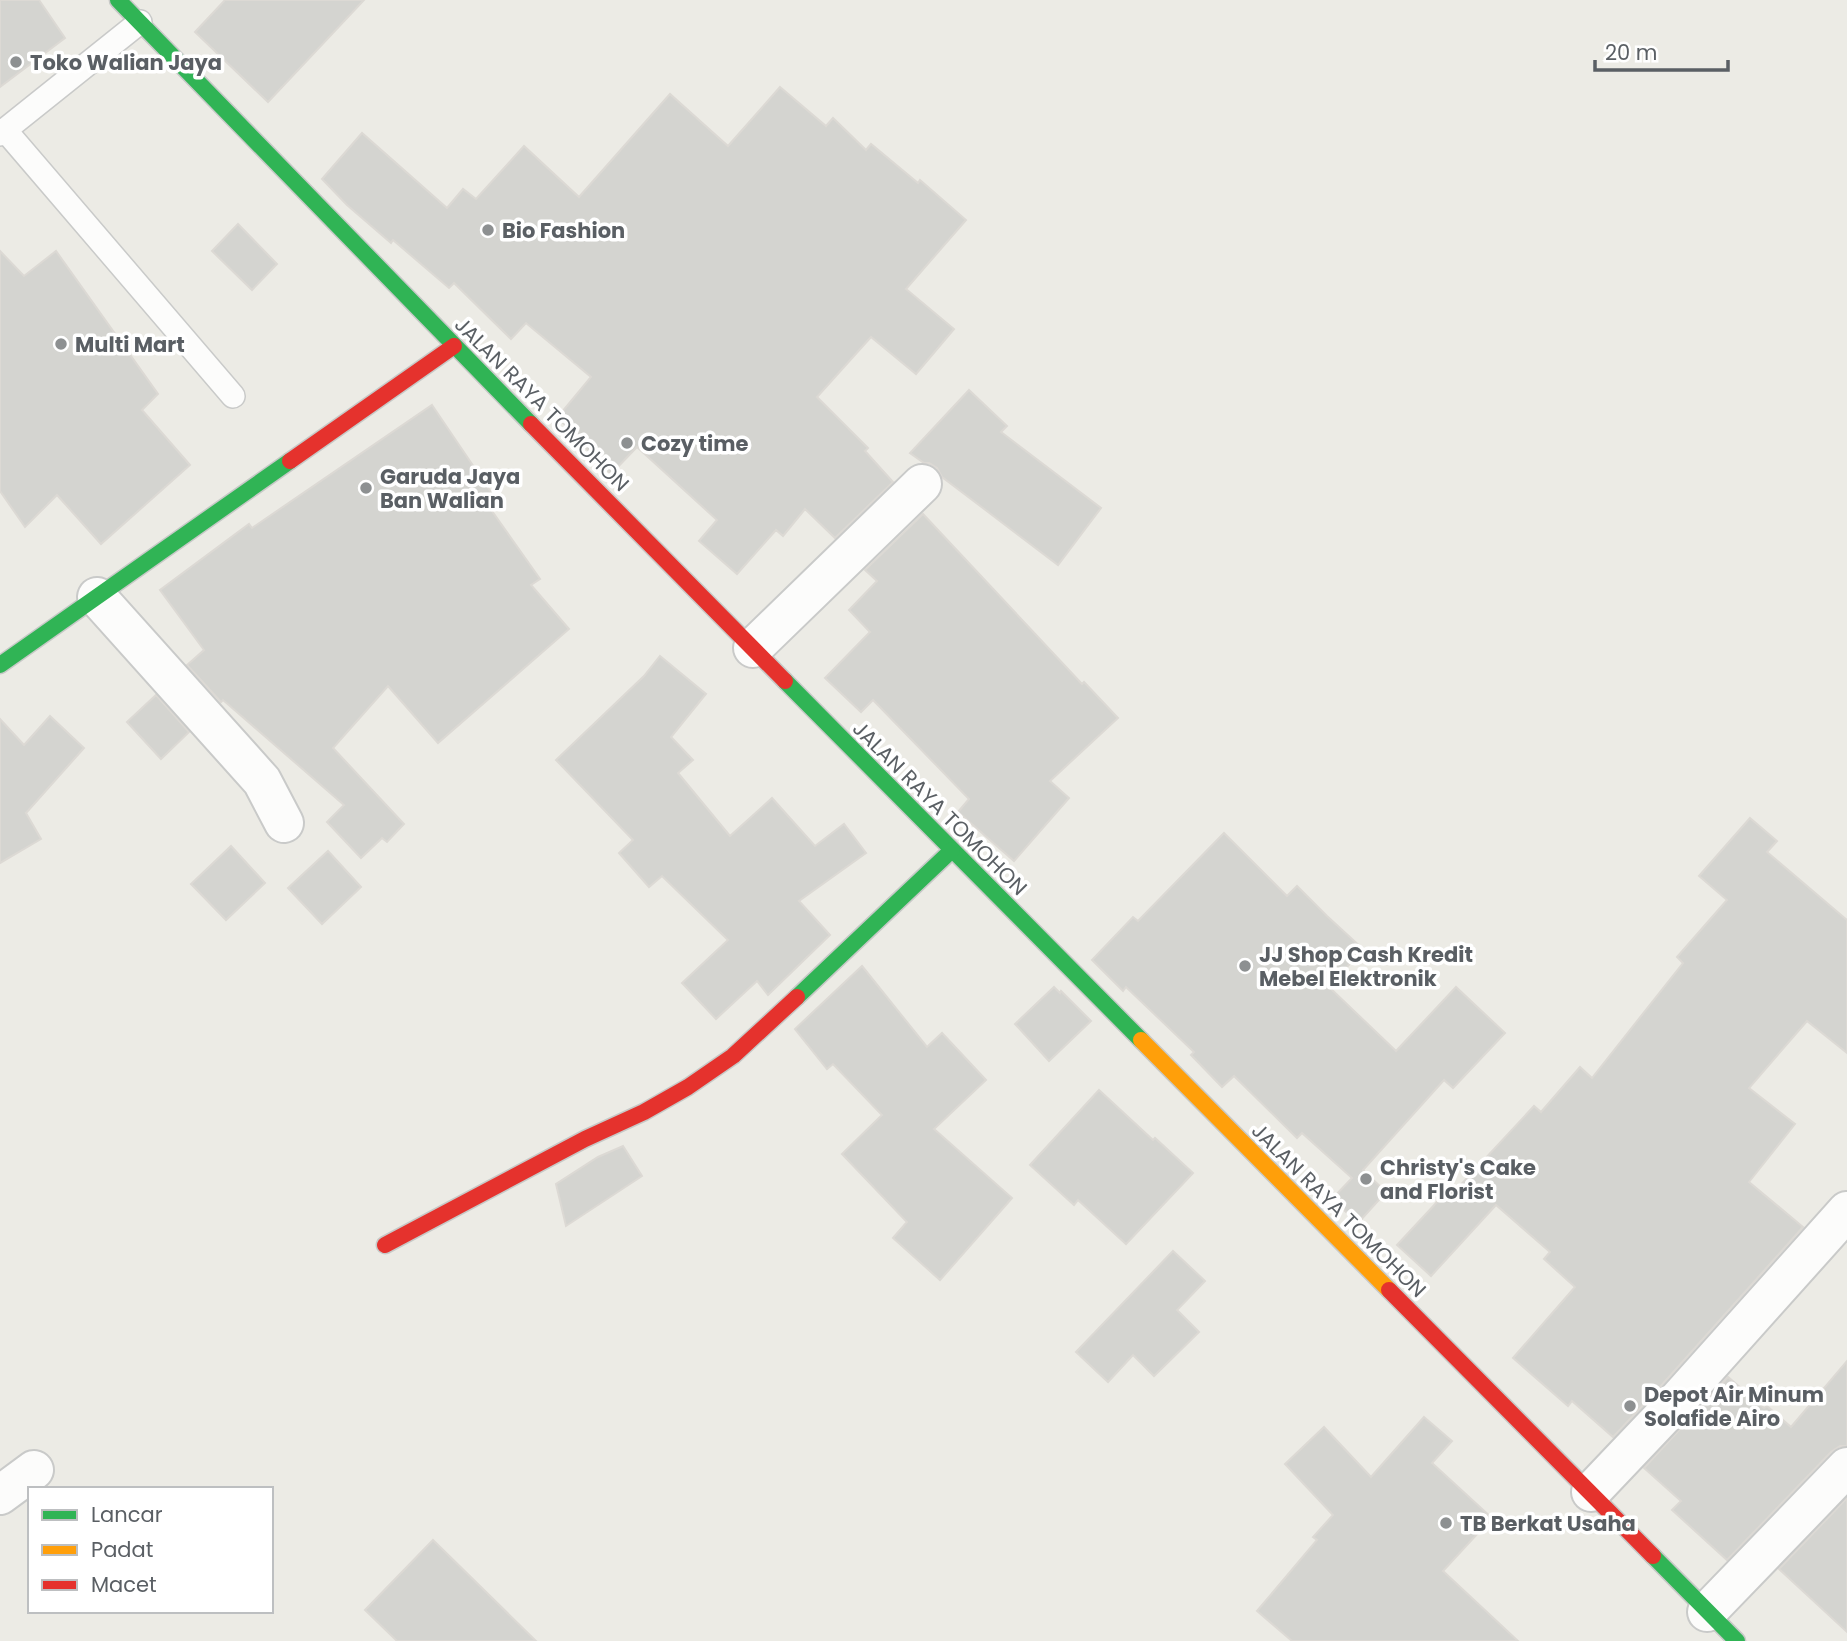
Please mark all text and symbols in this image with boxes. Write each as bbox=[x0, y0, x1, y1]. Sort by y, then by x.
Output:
scale bar bbox=[1595, 28, 1728, 72]
text: 20 m bbox=[1605, 38, 1658, 67]
place label: Toko Walian Jaya bbox=[30, 48, 222, 77]
marker: Toko Walian Jaya bbox=[8, 54, 24, 70]
place label: Bio Fashion bbox=[502, 216, 625, 245]
marker: Bio Fashion bbox=[480, 222, 496, 238]
street label: JALAN RAYA TOMOHON bbox=[448, 310, 636, 498]
place label: Multi Mart bbox=[75, 330, 185, 359]
marker: Multi Mart bbox=[53, 336, 69, 352]
place label: Cozy time bbox=[641, 429, 748, 458]
marker: Cozy time bbox=[619, 435, 635, 451]
place label: Garuda Jaya Ban Walian bbox=[380, 462, 520, 515]
marker: Garuda Jaya Ban Walian bbox=[358, 480, 374, 496]
street label: JALAN RAYA TOMOHON bbox=[846, 714, 1034, 902]
place label: JJ Shop Cash Kredit Mebel Elektronik bbox=[1259, 940, 1473, 993]
marker: JJ Shop Cash Kredit Mebel Elektronik bbox=[1237, 958, 1253, 974]
street label: JALAN RAYA TOMOHON bbox=[1245, 1116, 1433, 1304]
place label: Christy's Cake and Florist bbox=[1380, 1153, 1536, 1206]
marker: Christy's Cake and Florist bbox=[1358, 1171, 1374, 1187]
place label: Depot Air Minum Solafide Airo bbox=[1644, 1380, 1824, 1433]
marker: Depot Air Minum Solafide Airo bbox=[1622, 1398, 1638, 1414]
legend bbox=[28, 1487, 273, 1613]
text: Lancar bbox=[91, 1500, 163, 1529]
place label: TB Berkat Usaha bbox=[1460, 1509, 1636, 1538]
marker: TB Berkat Usaha bbox=[1438, 1515, 1454, 1531]
text: Padat bbox=[91, 1535, 153, 1564]
text: Macet bbox=[91, 1570, 157, 1599]

